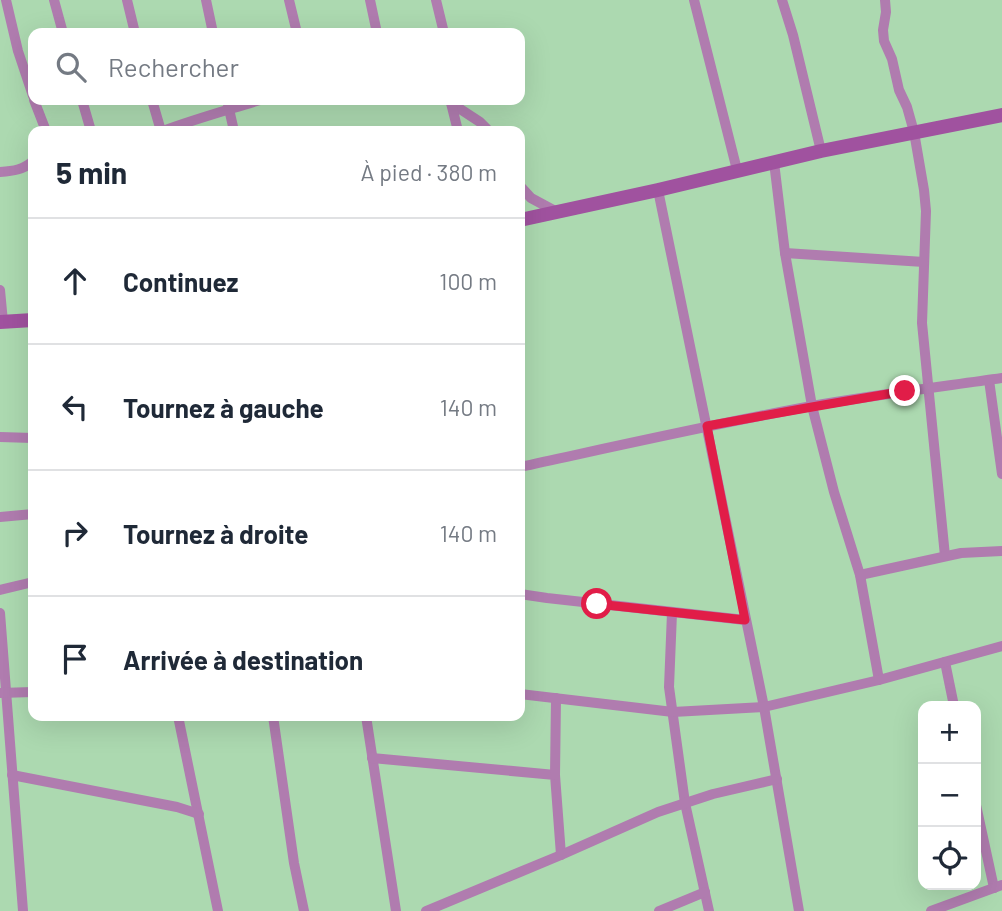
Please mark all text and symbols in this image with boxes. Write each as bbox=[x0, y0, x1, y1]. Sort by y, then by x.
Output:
search box bbox=[28, 28, 525, 105]
icon: search bbox=[52, 48, 90, 86]
text: Rechercher bbox=[108, 51, 239, 82]
text: 5 min bbox=[56, 154, 127, 190]
text: À pied · 380 m bbox=[361, 158, 497, 186]
icon: ahead bbox=[56, 262, 94, 300]
text: Continuez bbox=[123, 266, 239, 297]
text: 100 m bbox=[439, 267, 497, 295]
route end bbox=[889, 375, 920, 406]
icon: left bbox=[56, 388, 94, 426]
text: Tournez à gauche bbox=[123, 392, 324, 423]
text: 140 m bbox=[440, 393, 497, 421]
icon: right bbox=[56, 514, 94, 552]
text: Tournez à droite bbox=[123, 518, 308, 549]
text: 140 m bbox=[440, 519, 497, 547]
route start bbox=[581, 588, 612, 619]
icon: arrive bbox=[56, 640, 94, 678]
text: Arrivée à destination bbox=[123, 644, 363, 675]
map controls bbox=[918, 701, 981, 890]
button: + bbox=[918, 701, 981, 764]
button: − bbox=[918, 764, 981, 827]
button: locate bbox=[918, 827, 981, 890]

